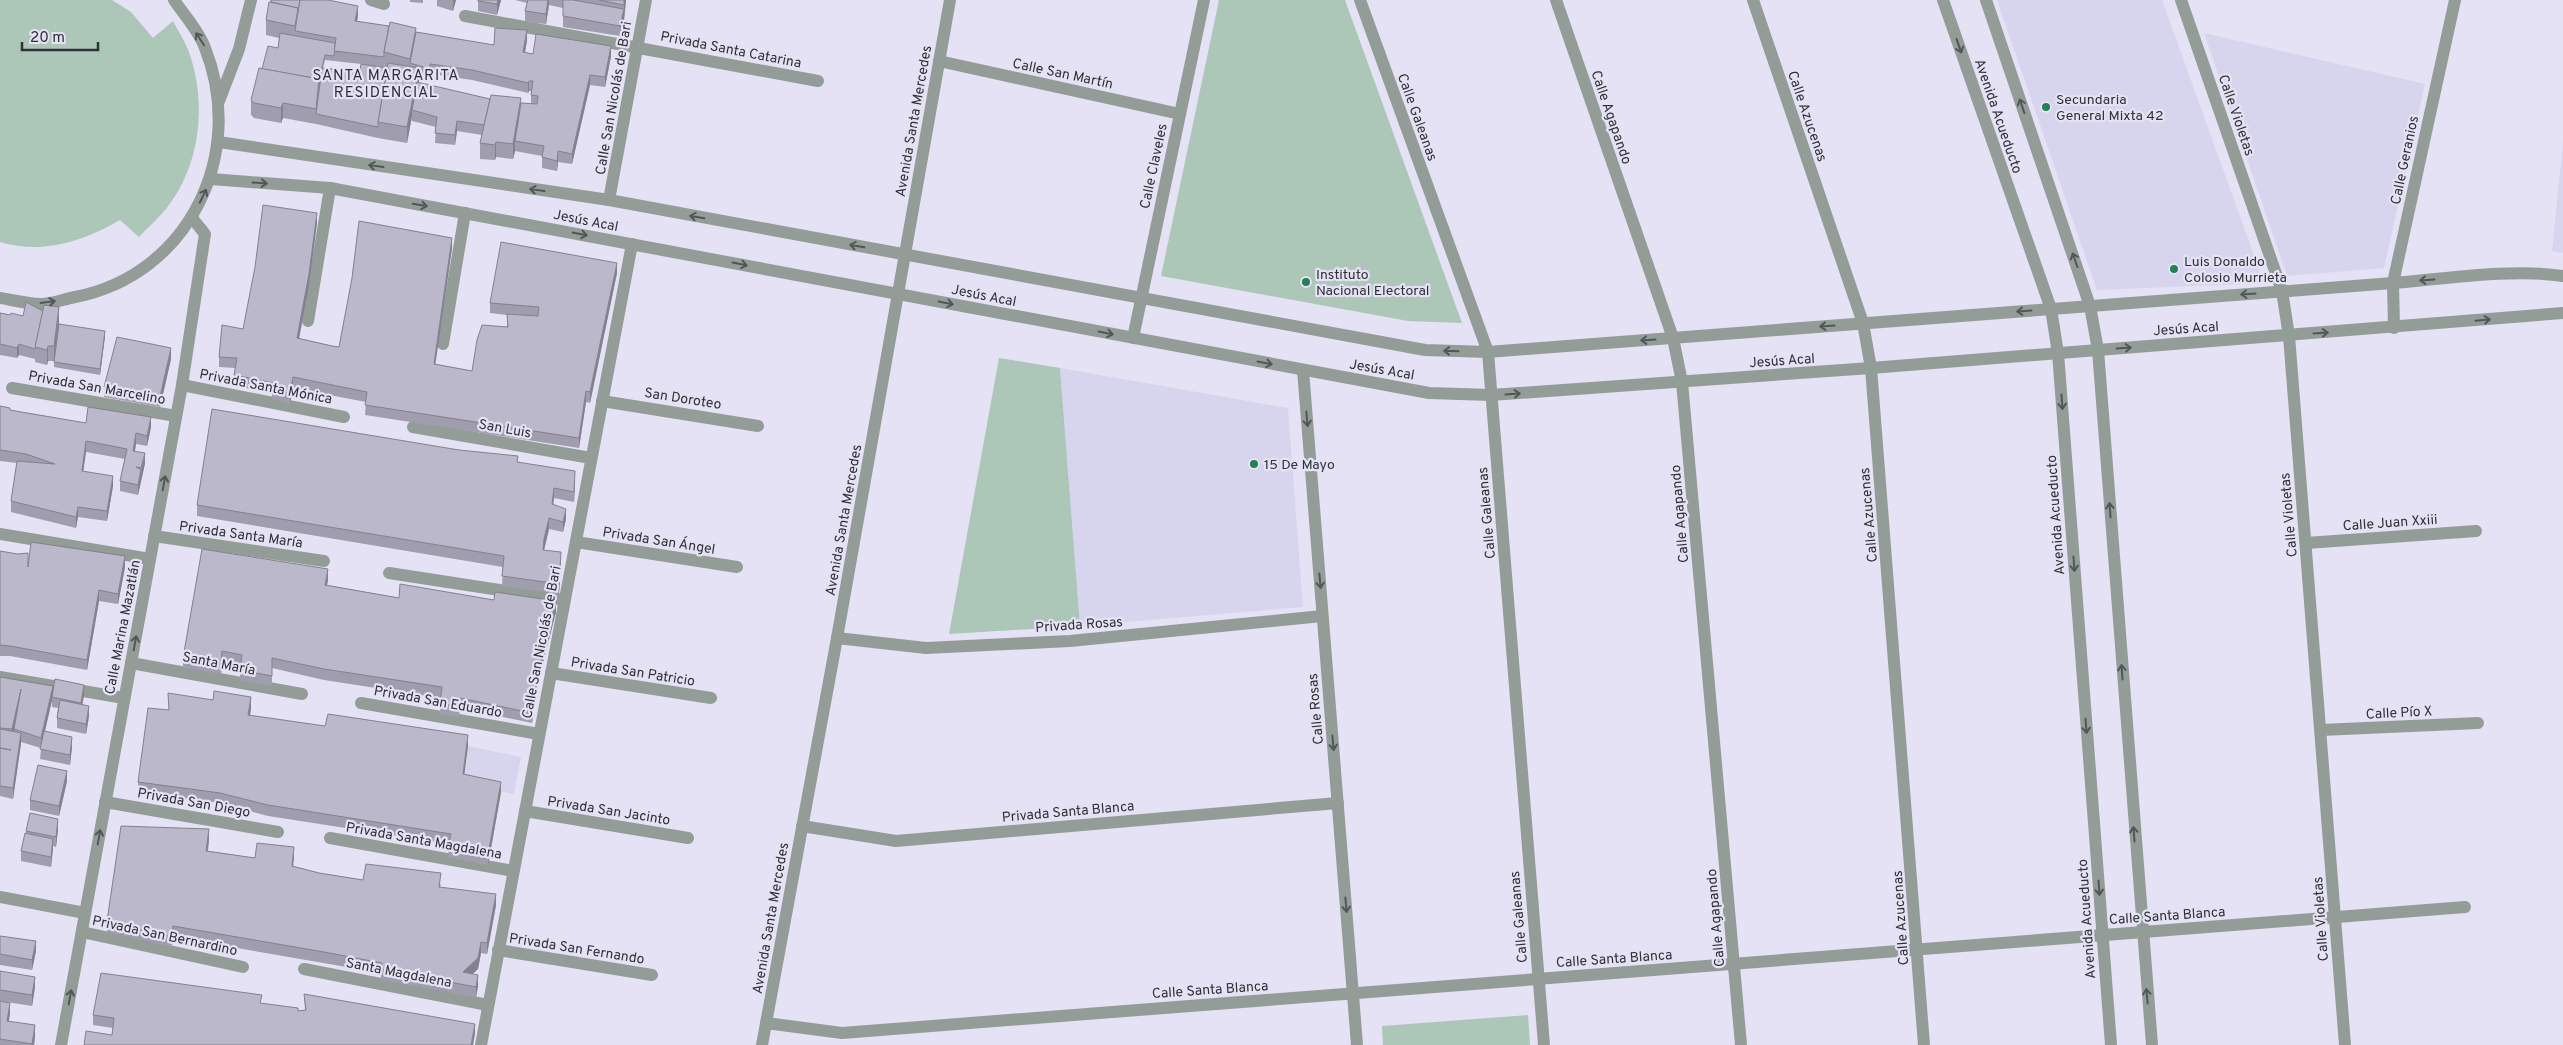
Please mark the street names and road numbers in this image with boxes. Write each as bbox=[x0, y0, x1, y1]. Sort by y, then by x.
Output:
street label: Calle San Nicolás de Bari bbox=[593, 20, 636, 176]
street label: Privada Santa Catarina bbox=[659, 28, 803, 72]
street label: Avenida Santa Mercedes bbox=[893, 44, 936, 198]
street label: Calle San Martín bbox=[1011, 56, 1115, 93]
street label: Avenida Acueducto bbox=[1970, 57, 2025, 176]
street label: Calle Agapando bbox=[1587, 68, 1635, 167]
street label: Calle Azucenas bbox=[1783, 69, 1830, 164]
street label: Calle Galeanas bbox=[1393, 71, 1440, 164]
street label: Calle Violetas bbox=[2214, 73, 2257, 158]
street label: Calle Geranios bbox=[2388, 114, 2423, 206]
street label: Calle Claveles bbox=[1137, 122, 1172, 211]
street label: Jesús Acal bbox=[552, 207, 620, 236]
street label: Jesús Acal bbox=[950, 282, 1018, 311]
street label: Jesús Acal bbox=[2153, 319, 2220, 340]
street label: Jesús Acal bbox=[1749, 351, 1816, 372]
street label: Jesús Acal bbox=[1348, 356, 1416, 385]
street label: Privada Santa Mónica bbox=[198, 366, 334, 409]
street label: Privada San Marcelino bbox=[27, 368, 167, 409]
street label: San Doroteo bbox=[643, 385, 723, 414]
street label: San Luis bbox=[477, 417, 532, 442]
street label: Avenida Santa Mercedes bbox=[823, 443, 866, 597]
street label: Avenida Acueducto bbox=[2044, 454, 2069, 575]
street label: Calle Agapando bbox=[1668, 464, 1693, 564]
street label: Calle Galeanas bbox=[1475, 466, 1500, 560]
street label: Calle Azucenas bbox=[1857, 467, 1882, 563]
street label: Calle Violetas bbox=[2277, 472, 2302, 558]
street label: Calle Juan Xxiii bbox=[2342, 512, 2438, 535]
street label: Privada Santa María bbox=[178, 518, 304, 553]
street label: Privada San Ángel bbox=[601, 523, 716, 559]
street label: Calle Marina Mazatlán bbox=[102, 558, 145, 696]
street label: Calle San Nicolás de Bari bbox=[519, 564, 566, 720]
street label: Privada Rosas bbox=[1035, 614, 1123, 637]
street label: Santa María bbox=[181, 649, 257, 680]
street label: Privada San Patricio bbox=[569, 654, 696, 691]
street label: Calle Rosas bbox=[1305, 672, 1328, 745]
street label: Privada San Eduardo bbox=[372, 683, 503, 722]
street label: Calle Pío X bbox=[2365, 703, 2433, 724]
street label: Privada San Diego bbox=[136, 785, 252, 822]
street label: Privada San Jacinto bbox=[546, 793, 672, 830]
street label: Privada Santa Blanca bbox=[1001, 798, 1135, 827]
street label: Privada Santa Magdalena bbox=[344, 819, 503, 864]
street label: Avenida Santa Mercedes bbox=[750, 841, 793, 995]
street label: Avenida Acueducto bbox=[2075, 858, 2100, 979]
street label: Calle Agapando bbox=[1704, 868, 1729, 968]
street label: Calle Galeanas bbox=[1507, 870, 1532, 964]
street label: Calle Azucenas bbox=[1890, 870, 1913, 966]
street label: Calle Violetas bbox=[2310, 876, 2333, 962]
street label: Calle Santa Blanca bbox=[2108, 904, 2226, 929]
street label: Privada San Bernardino bbox=[90, 913, 239, 960]
street label: Privada San Fernando bbox=[508, 930, 646, 969]
street label: Calle Santa Blanca bbox=[1555, 947, 1673, 972]
street label: Santa Magdalena bbox=[344, 955, 453, 992]
street label: Calle Santa Blanca bbox=[1151, 978, 1269, 1003]

